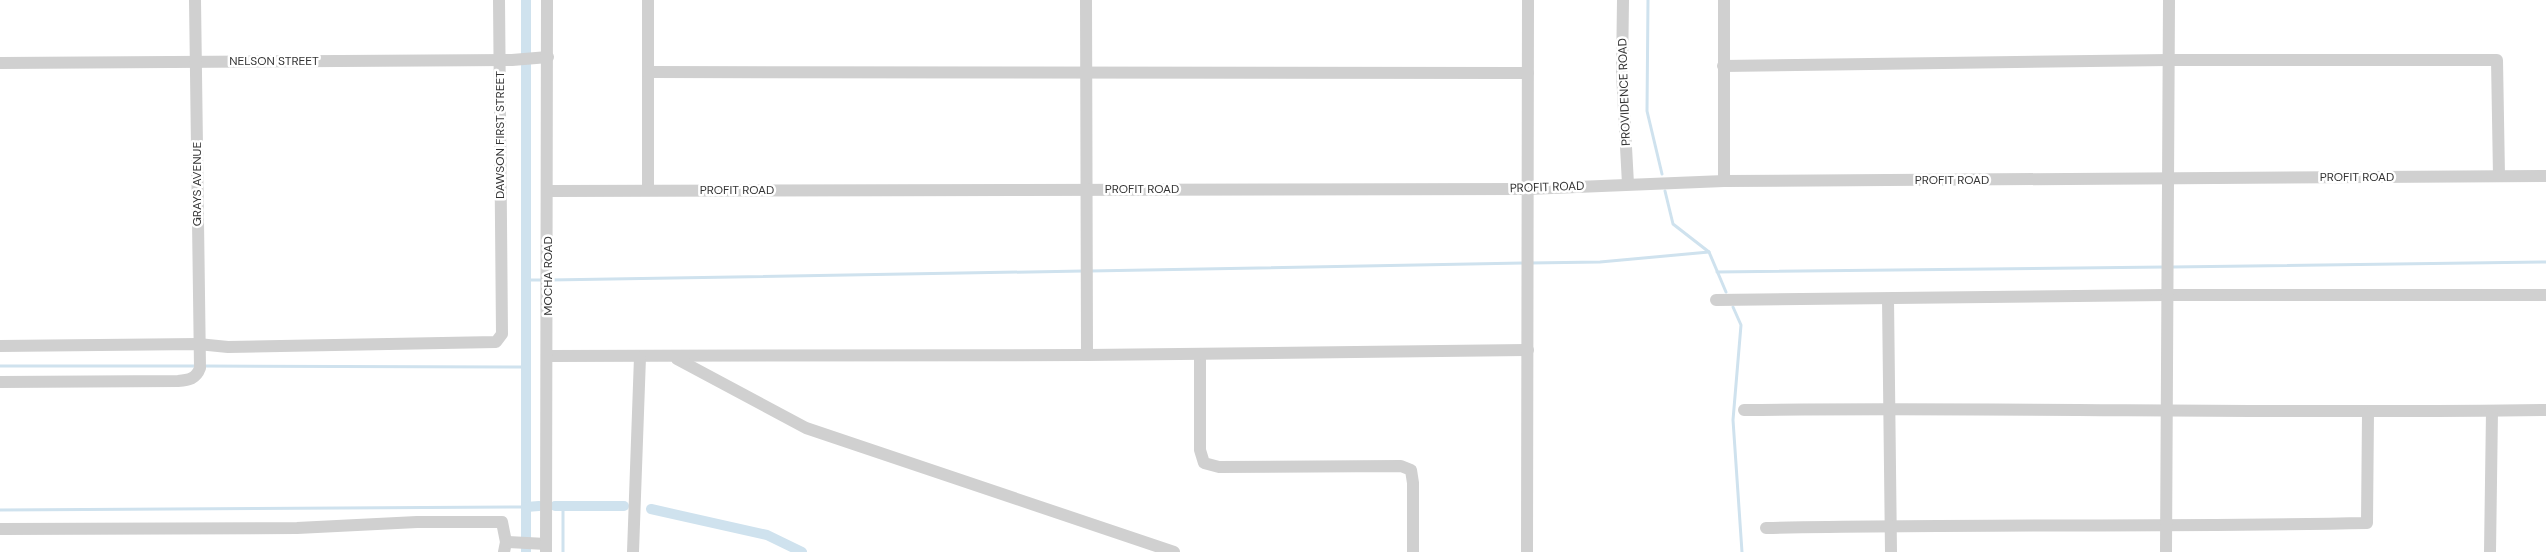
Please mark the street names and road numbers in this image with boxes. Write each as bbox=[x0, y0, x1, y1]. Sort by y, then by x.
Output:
street label: PROVIDENCE ROAD bbox=[1614, 38, 1634, 146]
street label: NELSON STREET bbox=[229, 53, 319, 69]
street label: DAWSON FIRST STREET bbox=[492, 71, 508, 199]
street label: GRAYS AVENUE bbox=[189, 142, 205, 226]
street label: PROFIT ROAD bbox=[2320, 169, 2394, 185]
street label: PROFIT ROAD bbox=[1915, 172, 1989, 188]
street label: PROFIT ROAD bbox=[1509, 178, 1585, 196]
street label: PROFIT ROAD bbox=[1105, 181, 1179, 197]
street label: PROFIT ROAD bbox=[700, 182, 774, 198]
street label: MOCHA ROAD bbox=[540, 236, 556, 316]

